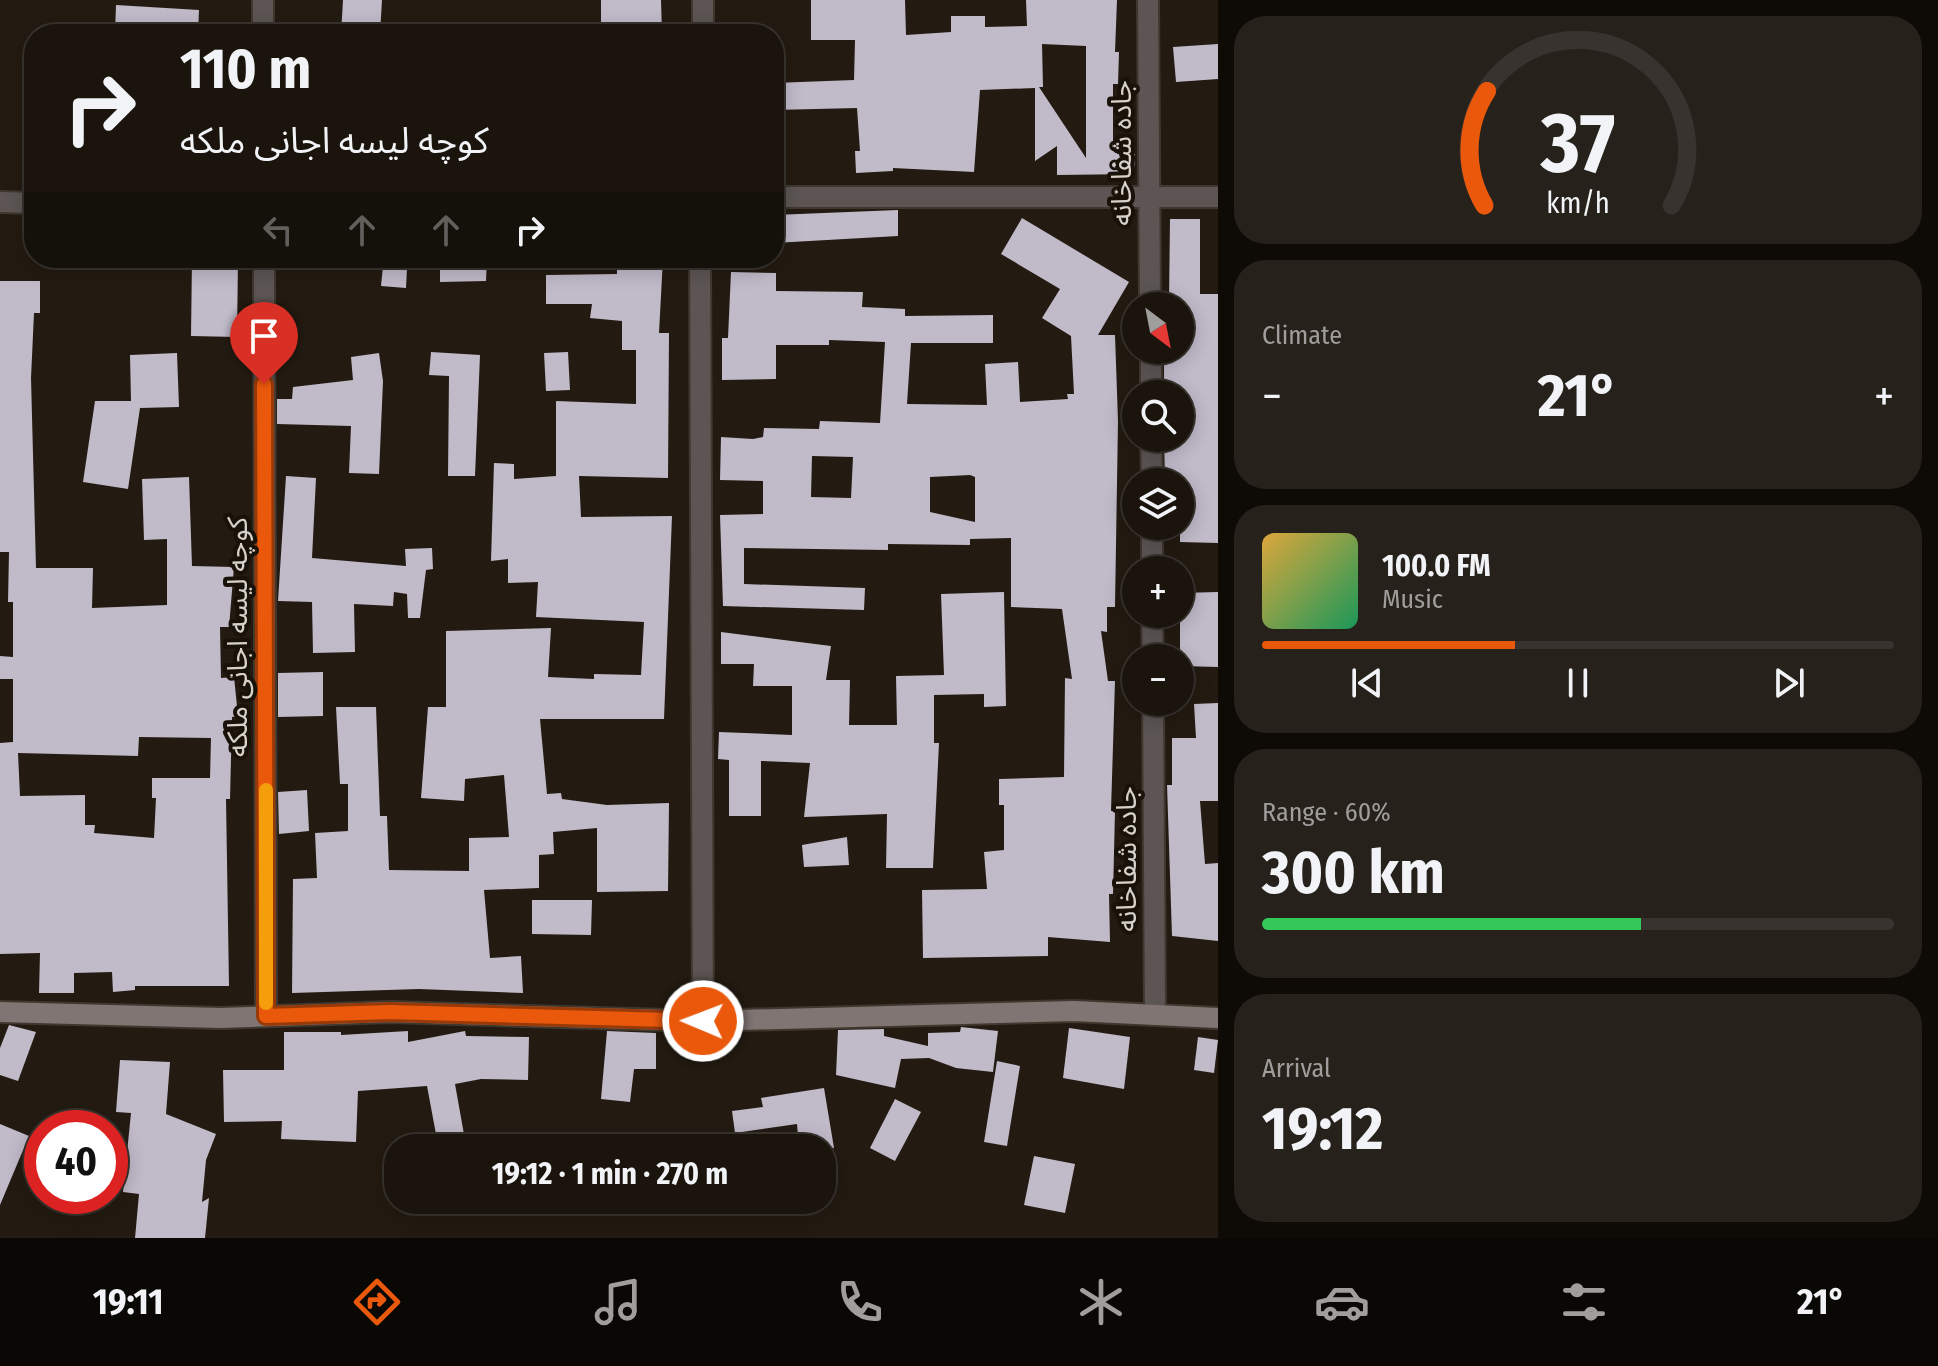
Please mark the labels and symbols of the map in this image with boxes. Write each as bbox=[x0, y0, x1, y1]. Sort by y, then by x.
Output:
street label: جاده شفاخانه bbox=[1105, 80, 1138, 226]
north arrow bbox=[1122, 292, 1194, 364]
pin bbox=[230, 302, 298, 384]
street label: کوچه لیسه اجانی ملکه bbox=[221, 516, 255, 757]
street label: جاده شفاخانه bbox=[1110, 786, 1143, 932]
position arrow bbox=[661, 979, 745, 1063]
speed limit sign: 40 bbox=[24, 1110, 128, 1214]

